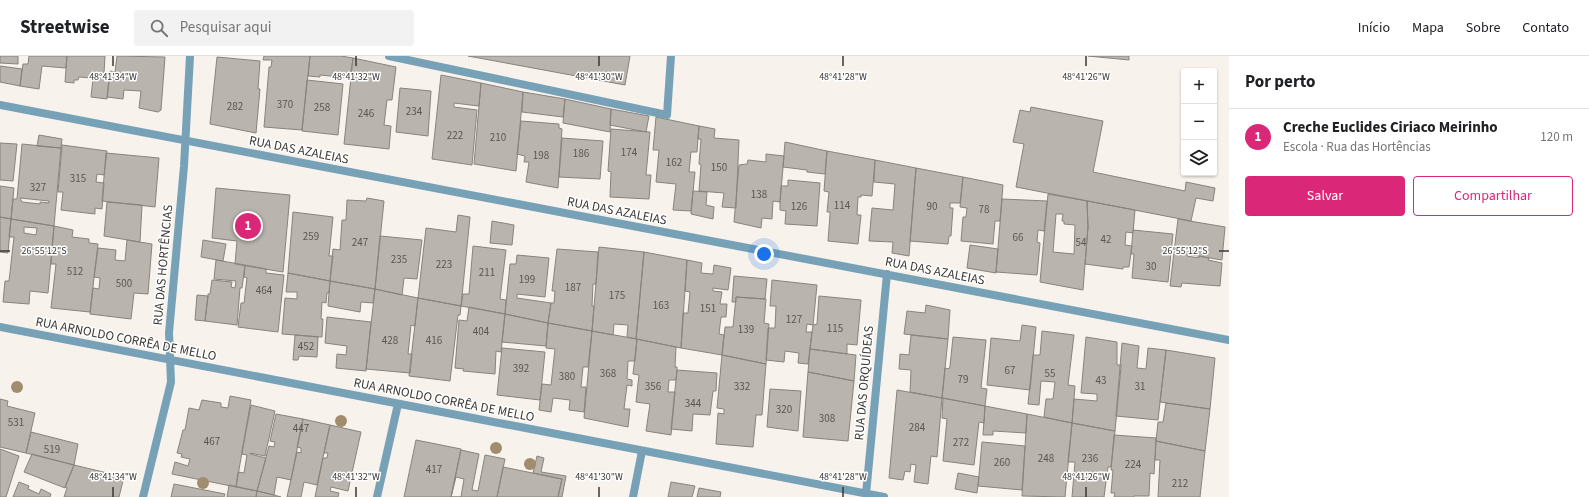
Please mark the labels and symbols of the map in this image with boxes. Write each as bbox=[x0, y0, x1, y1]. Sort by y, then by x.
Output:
text: 48°41'34"W bbox=[89, 70, 137, 84]
text: 48°41'32"W bbox=[332, 70, 380, 84]
text: 48°41'30"W bbox=[575, 70, 623, 84]
text: 48°41'28"W bbox=[819, 70, 867, 84]
text: 48°41'26"W bbox=[1062, 70, 1110, 84]
house number: 370 bbox=[277, 97, 293, 112]
house number: 282 bbox=[227, 99, 243, 114]
house number: 258 bbox=[314, 100, 331, 115]
house number: 234 bbox=[406, 104, 423, 119]
house number: 246 bbox=[358, 106, 375, 121]
house number: 222 bbox=[447, 128, 463, 143]
house number: 210 bbox=[490, 130, 506, 145]
street label: RUA DAS AZALEIAS bbox=[248, 132, 350, 169]
house number: 174 bbox=[621, 145, 638, 160]
house number: 186 bbox=[573, 146, 590, 161]
house number: 198 bbox=[533, 148, 550, 163]
house number: 162 bbox=[666, 155, 682, 170]
house number: 150 bbox=[711, 160, 727, 175]
house number: 315 bbox=[70, 171, 86, 186]
house number: 327 bbox=[30, 180, 46, 195]
house number: 138 bbox=[751, 187, 768, 202]
street label: RUA DAS AZALEIAS bbox=[566, 193, 668, 230]
house number: 114 bbox=[834, 198, 851, 213]
house number: 126 bbox=[791, 199, 808, 214]
house number: 90 bbox=[927, 199, 937, 214]
house number: 78 bbox=[979, 202, 990, 217]
street label: RUA DAS HORTÊNCIAS bbox=[149, 204, 177, 326]
pin: 1 bbox=[235, 211, 261, 241]
house number: 259 bbox=[303, 229, 319, 244]
house number: 66 bbox=[1013, 230, 1024, 245]
house number: 42 bbox=[1101, 232, 1111, 247]
house number: 247 bbox=[352, 235, 368, 250]
house number: 54 bbox=[1076, 235, 1087, 250]
text: 26°55'12"S bbox=[21, 244, 67, 258]
your location bbox=[754, 244, 774, 264]
text: 26°55'12"S bbox=[1162, 244, 1208, 258]
house number: 235 bbox=[391, 252, 407, 267]
street label: RUA DAS AZALEIAS bbox=[884, 253, 986, 290]
house number: 223 bbox=[436, 257, 452, 272]
house number: 30 bbox=[1146, 259, 1156, 274]
house number: 512 bbox=[67, 264, 83, 279]
house number: 211 bbox=[479, 265, 495, 280]
house number: 199 bbox=[519, 272, 535, 287]
house number: 500 bbox=[116, 276, 132, 291]
house number: 187 bbox=[565, 280, 581, 295]
house number: 464 bbox=[256, 283, 273, 298]
house number: 175 bbox=[609, 288, 625, 303]
house number: 163 bbox=[653, 298, 669, 313]
house number: 151 bbox=[700, 301, 716, 316]
house number: 127 bbox=[786, 312, 802, 327]
street label: RUA ARNOLDO CORRÊA DE MELLO bbox=[34, 313, 218, 365]
house number: 115 bbox=[827, 321, 843, 336]
house number: 139 bbox=[738, 322, 754, 337]
house number: 404 bbox=[473, 324, 490, 339]
street label: RUA DAS ORQUÍDEAS bbox=[850, 325, 878, 441]
house number: 428 bbox=[382, 333, 399, 348]
house number: 416 bbox=[426, 333, 443, 348]
house number: 452 bbox=[298, 339, 314, 354]
house number: 392 bbox=[513, 361, 529, 376]
house number: 67 bbox=[1005, 363, 1015, 378]
house number: 368 bbox=[600, 366, 617, 381]
house number: 55 bbox=[1045, 366, 1055, 381]
house number: 380 bbox=[559, 369, 575, 384]
house number: 79 bbox=[958, 372, 968, 387]
house number: 43 bbox=[1096, 373, 1106, 388]
street label: RUA ARNOLDO CORRÊA DE MELLO bbox=[352, 374, 536, 426]
house number: 356 bbox=[645, 379, 662, 394]
house number: 332 bbox=[734, 379, 750, 394]
house number: 31 bbox=[1135, 379, 1145, 394]
house number: 344 bbox=[685, 396, 702, 411]
house number: 320 bbox=[776, 402, 792, 417]
house number: 308 bbox=[819, 411, 836, 426]
house number: 531 bbox=[8, 415, 24, 430]
house number: 284 bbox=[909, 420, 926, 435]
house number: 447 bbox=[293, 421, 309, 436]
house number: 467 bbox=[204, 434, 220, 449]
house number: 272 bbox=[953, 435, 969, 450]
house number: 519 bbox=[44, 442, 60, 457]
house number: 248 bbox=[1038, 451, 1055, 466]
house number: 236 bbox=[1082, 451, 1099, 466]
house number: 260 bbox=[994, 455, 1010, 470]
house number: 224 bbox=[1125, 457, 1142, 472]
house number: 417 bbox=[426, 462, 442, 477]
text: 48°41'34"W bbox=[89, 470, 137, 484]
text: 48°41'32"W bbox=[332, 470, 380, 484]
text: 48°41'30"W bbox=[575, 470, 623, 484]
text: 48°41'28"W bbox=[819, 470, 867, 484]
text: 48°41'26"W bbox=[1062, 470, 1110, 484]
house number: 212 bbox=[1172, 476, 1188, 491]

